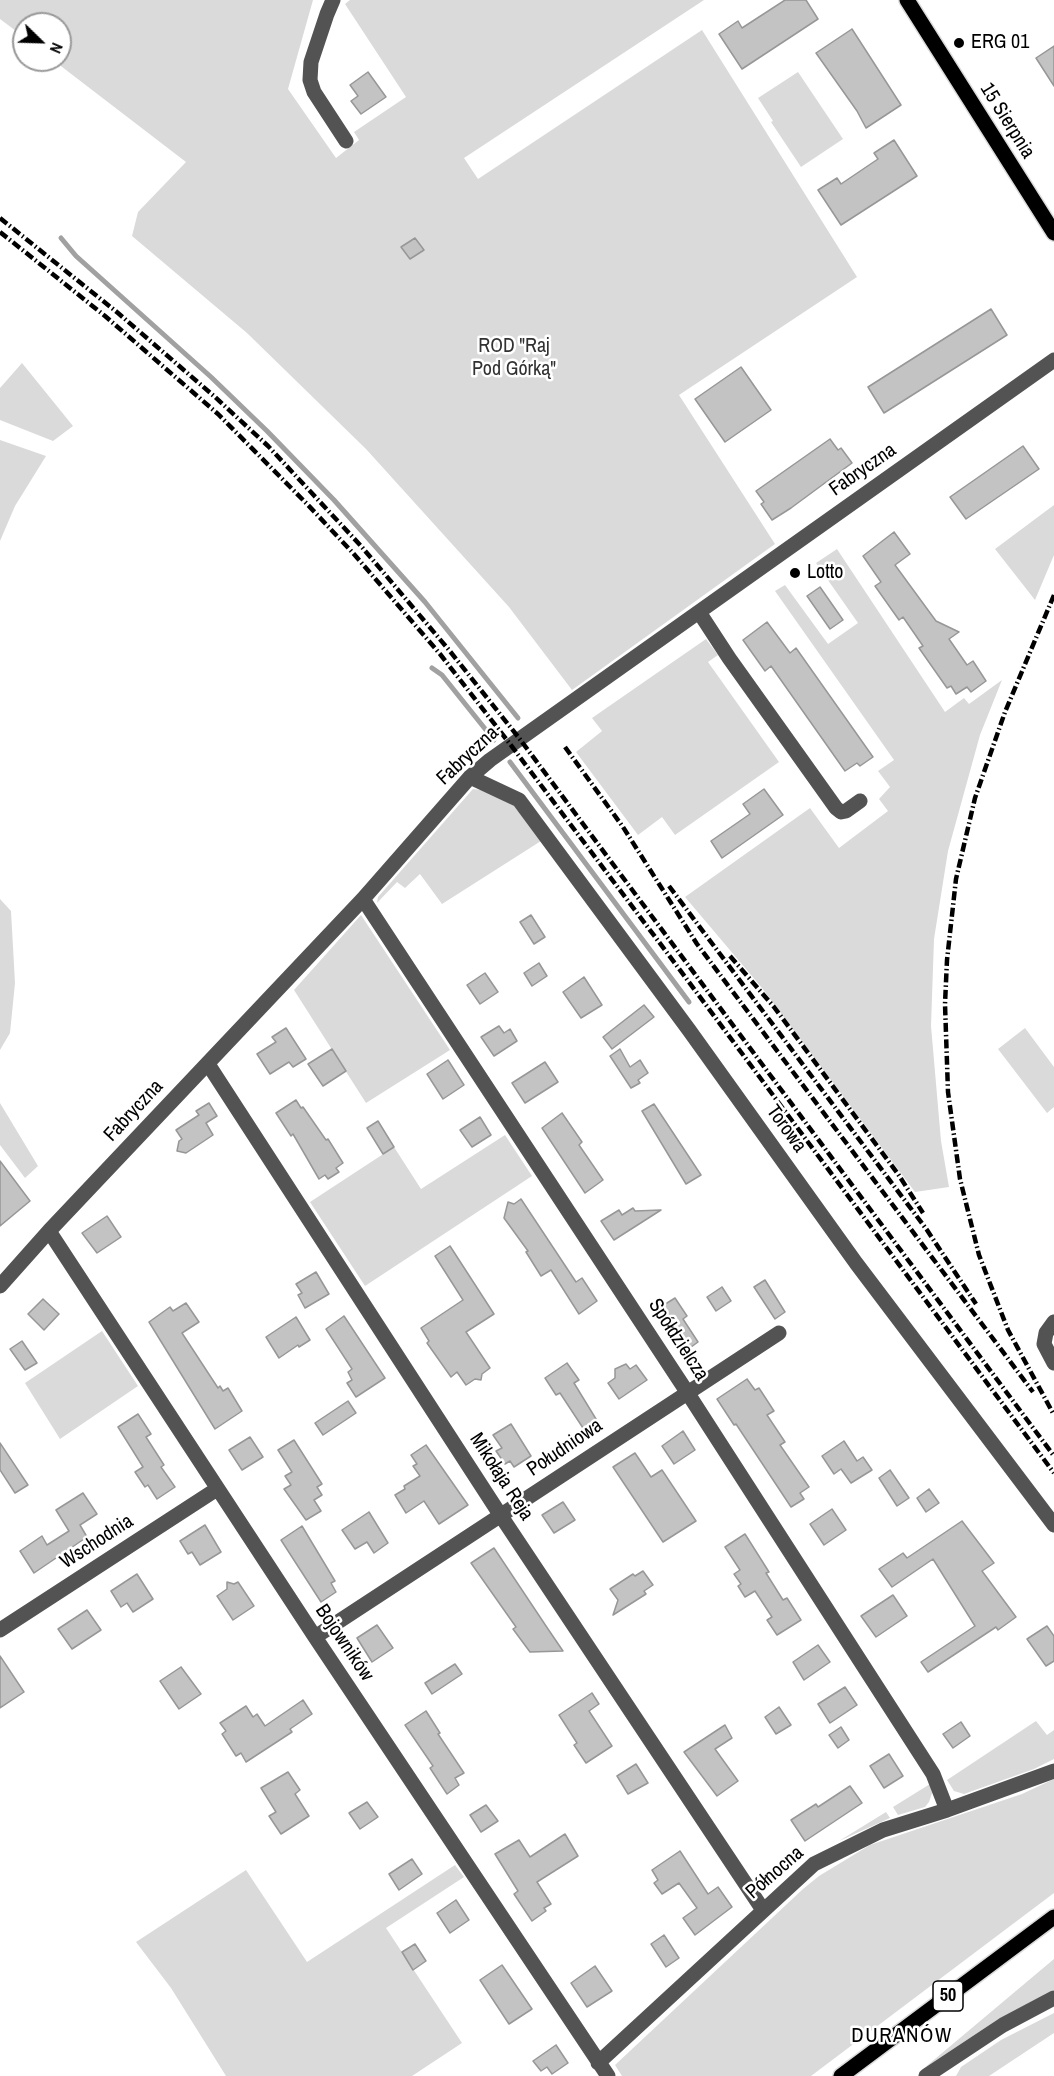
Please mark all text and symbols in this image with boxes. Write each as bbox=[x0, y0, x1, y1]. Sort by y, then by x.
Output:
north arrow bbox=[12, 12, 72, 72]
place label: ERG 01 bbox=[971, 31, 1029, 55]
marker: ERG 01 bbox=[952, 36, 966, 50]
text: N bbox=[45, 40, 69, 57]
street label: 15 Sierpnia bbox=[974, 79, 1040, 163]
park label: ROD "Raj Pod Górką" bbox=[472, 335, 556, 382]
street label: Fabryczna bbox=[825, 438, 901, 502]
place label: Lotto bbox=[807, 561, 843, 585]
marker: Lotto bbox=[788, 566, 802, 580]
street label: Fabryczna bbox=[432, 721, 504, 791]
street label: Fabryczna bbox=[99, 1075, 169, 1147]
street label: Torowa bbox=[761, 1101, 811, 1157]
street label: Spółdzielcza bbox=[643, 1294, 713, 1386]
street label: Południowa bbox=[523, 1414, 607, 1482]
street label: Mikołaja Reja bbox=[464, 1429, 538, 1525]
street label: Wschodnia bbox=[56, 1510, 138, 1574]
street label: Bojowników bbox=[310, 1600, 378, 1686]
street label: Północna bbox=[741, 1842, 809, 1904]
road number: 50 bbox=[933, 1981, 963, 2011]
district label: DURANÓW bbox=[851, 2023, 953, 2049]

